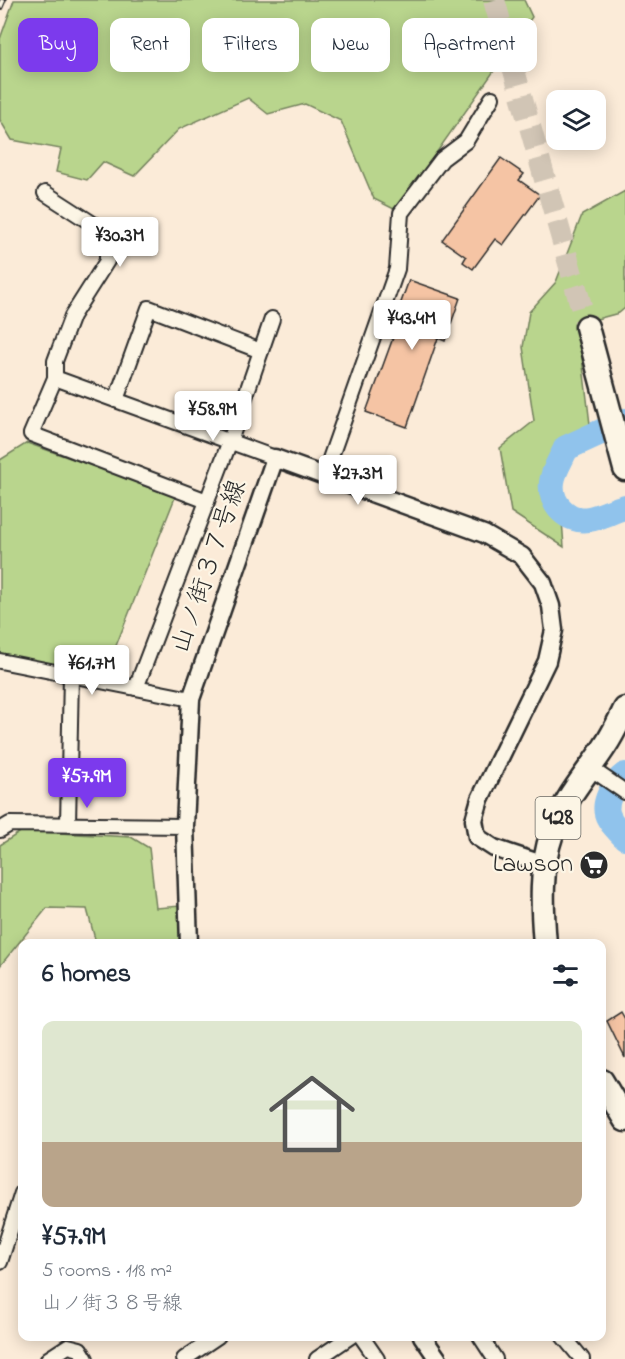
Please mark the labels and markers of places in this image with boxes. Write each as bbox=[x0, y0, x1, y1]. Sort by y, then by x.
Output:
pin: ¥30.3M bbox=[71, 217, 169, 268]
pin: ¥43.4M bbox=[363, 300, 461, 351]
pin: ¥58.9M bbox=[164, 391, 262, 442]
pin: ¥27.3M bbox=[309, 455, 407, 506]
pin: ¥61.7M bbox=[43, 645, 141, 696]
pin: ¥57.9M bbox=[38, 758, 136, 809]
place label: Lawson bbox=[493, 846, 573, 884]
supermarket icon: Lawson bbox=[578, 849, 610, 881]

